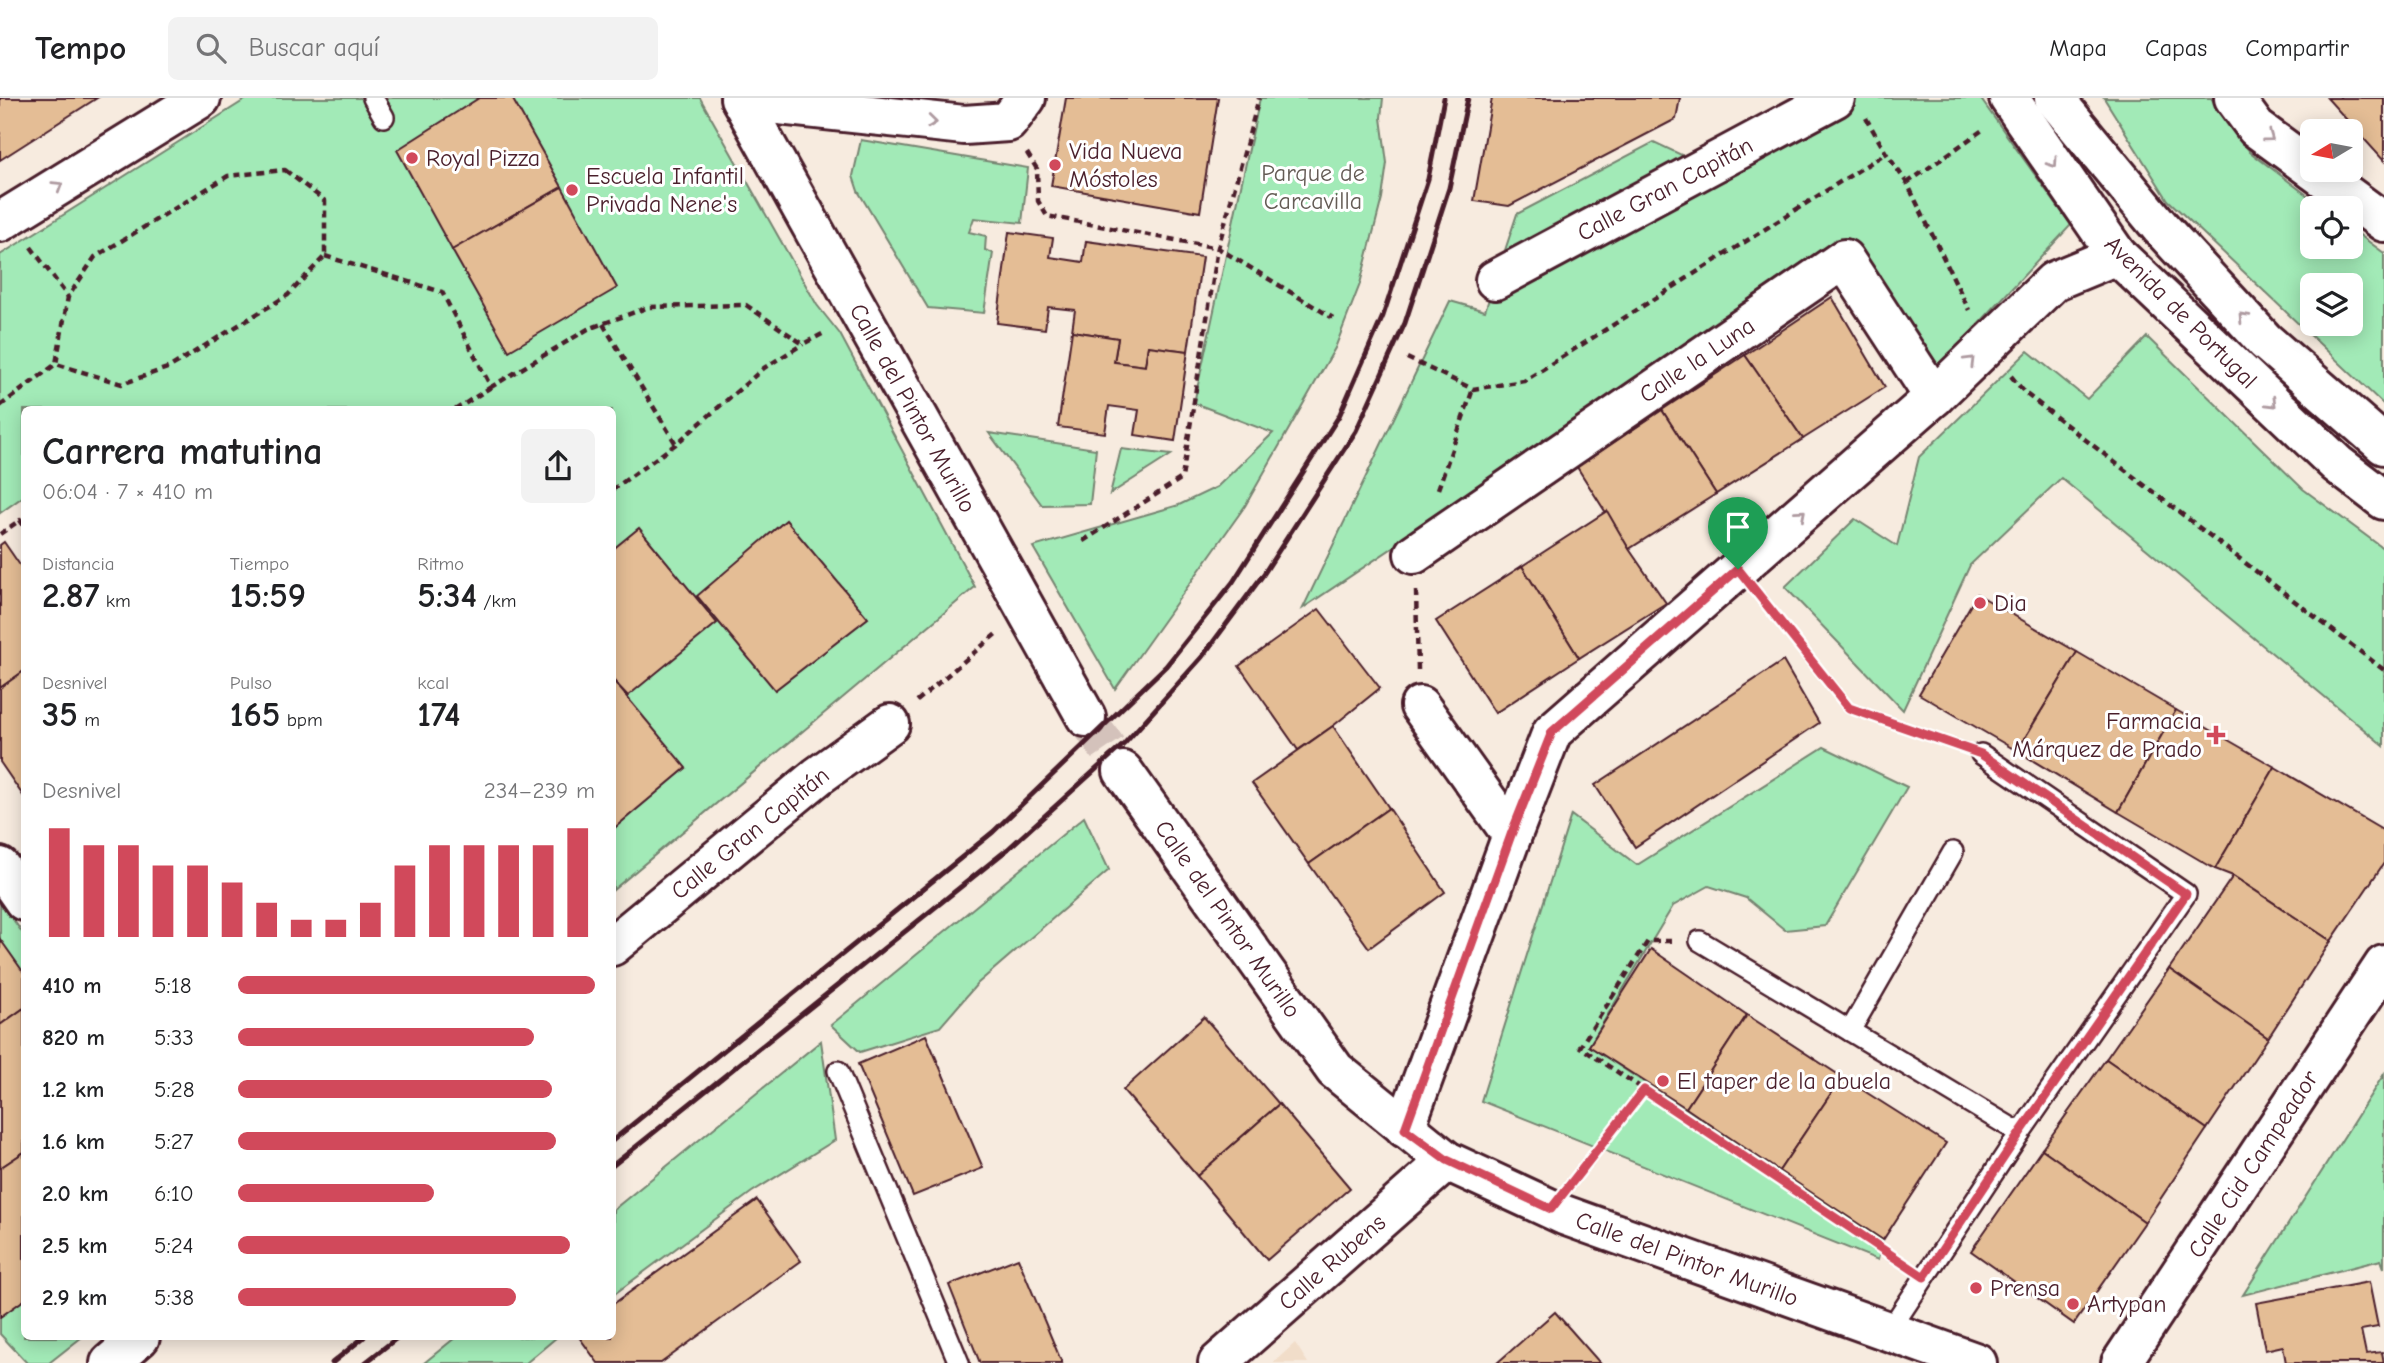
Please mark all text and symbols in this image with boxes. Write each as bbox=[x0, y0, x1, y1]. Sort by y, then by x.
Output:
search box bbox=[168, 17, 658, 80]
text: Tempo bbox=[35, 29, 126, 67]
icon: search bbox=[192, 29, 230, 67]
text: Buscar aquí bbox=[248, 33, 380, 63]
text: Mapa bbox=[2049, 34, 2107, 62]
text: Capas bbox=[2145, 34, 2207, 62]
text: Compartir bbox=[2245, 34, 2349, 62]
one-way arrow bbox=[926, 115, 938, 130]
north arrow bbox=[2300, 119, 2362, 182]
map controls bbox=[2300, 119, 2363, 336]
one-way arrow bbox=[2261, 129, 2274, 142]
street label: Calle Gran Capitán bbox=[1572, 131, 1758, 247]
place label: Vida Nueva Móstoles bbox=[1069, 137, 1182, 193]
place label: Royal Pizza bbox=[426, 144, 540, 172]
marker: Royal Pizza bbox=[404, 150, 420, 166]
one-way arrow bbox=[2045, 155, 2057, 168]
marker: Vida Nueva Móstoles bbox=[1047, 157, 1063, 173]
park label: Parque de Carcavilla bbox=[1261, 159, 1365, 215]
place label: Escuela Infantil Privada Nene's bbox=[586, 162, 744, 218]
one-way arrow bbox=[50, 182, 63, 195]
marker: Escuela Infantil Privada Nene's bbox=[564, 182, 580, 198]
button: locate bbox=[2300, 196, 2363, 259]
street label: Avenida de Portugal bbox=[2099, 230, 2263, 394]
button: layers bbox=[2300, 273, 2363, 336]
street label: Calle del Pintor Murillo bbox=[844, 299, 982, 517]
street label: Calle la Luna bbox=[1634, 311, 1760, 409]
one-way arrow bbox=[2238, 312, 2251, 325]
one-way arrow bbox=[1961, 356, 1974, 369]
one-way arrow bbox=[2264, 394, 2277, 407]
button: share bbox=[521, 429, 595, 503]
text: Carrera matutina bbox=[42, 430, 323, 474]
text: 06:04 · 7 × 410 m bbox=[42, 478, 213, 505]
pin bbox=[1708, 497, 1768, 569]
icon: arrive bbox=[1719, 508, 1757, 546]
one-way arrow bbox=[1793, 510, 1806, 522]
text: Distancia bbox=[42, 553, 115, 575]
text: Tiempo bbox=[230, 553, 289, 575]
text: Ritmo bbox=[417, 553, 464, 575]
text: 2.87 bbox=[42, 575, 99, 616]
text: 15:59 bbox=[230, 575, 306, 616]
text: 5:34 bbox=[417, 575, 477, 616]
place label: Dia bbox=[1994, 589, 2027, 617]
text: km bbox=[99, 590, 131, 612]
text: /km bbox=[477, 590, 516, 612]
marker: Dia bbox=[1972, 595, 1988, 611]
text: Desnivel bbox=[42, 672, 107, 694]
text: Pulso bbox=[230, 672, 272, 694]
text: kcal bbox=[417, 672, 449, 694]
text: 35 bbox=[42, 694, 78, 735]
text: 165 bbox=[230, 694, 280, 735]
text: 174 bbox=[417, 694, 460, 735]
place label: Farmacia Márquez de Prado bbox=[2012, 707, 2202, 763]
text: m bbox=[78, 709, 100, 731]
text: bpm bbox=[280, 709, 323, 731]
marker: Farmacia Márquez de Prado bbox=[2208, 727, 2224, 743]
street label: Calle Gran Capitán bbox=[666, 761, 834, 905]
text: Desnivel bbox=[42, 777, 121, 804]
text: 234–239 m bbox=[484, 777, 595, 804]
street label: Calle del Pintor Murillo bbox=[1149, 815, 1307, 1023]
text: 410 m bbox=[42, 972, 101, 999]
text: 5:18 bbox=[154, 972, 192, 999]
text: 820 m bbox=[42, 1024, 105, 1051]
text: 5:33 bbox=[154, 1024, 194, 1051]
street label: Calle Cid Campeador bbox=[2182, 1065, 2324, 1263]
place label: El taper de la abuela bbox=[1677, 1067, 1891, 1095]
marker: El taper de la abuela bbox=[1655, 1073, 1671, 1089]
text: 1.2 km bbox=[42, 1076, 104, 1103]
text: 5:28 bbox=[154, 1076, 195, 1103]
text: 1.6 km bbox=[42, 1128, 105, 1155]
text: 5:27 bbox=[154, 1128, 194, 1155]
text: 2.0 km bbox=[42, 1180, 108, 1207]
text: 6:10 bbox=[154, 1180, 194, 1207]
street label: Calle del Pintor Murillo bbox=[1572, 1206, 1802, 1312]
street label: Calle Rubens bbox=[1273, 1208, 1391, 1316]
text: 2.5 km bbox=[42, 1232, 108, 1259]
text: 5:24 bbox=[154, 1232, 194, 1259]
place label: Prensa bbox=[1990, 1274, 2060, 1302]
marker: Prensa bbox=[1968, 1280, 1984, 1296]
text: 2.9 km bbox=[42, 1284, 107, 1311]
text: 5:38 bbox=[154, 1284, 194, 1311]
place label: Artypan bbox=[2087, 1290, 2166, 1318]
marker: Artypan bbox=[2065, 1296, 2081, 1312]

